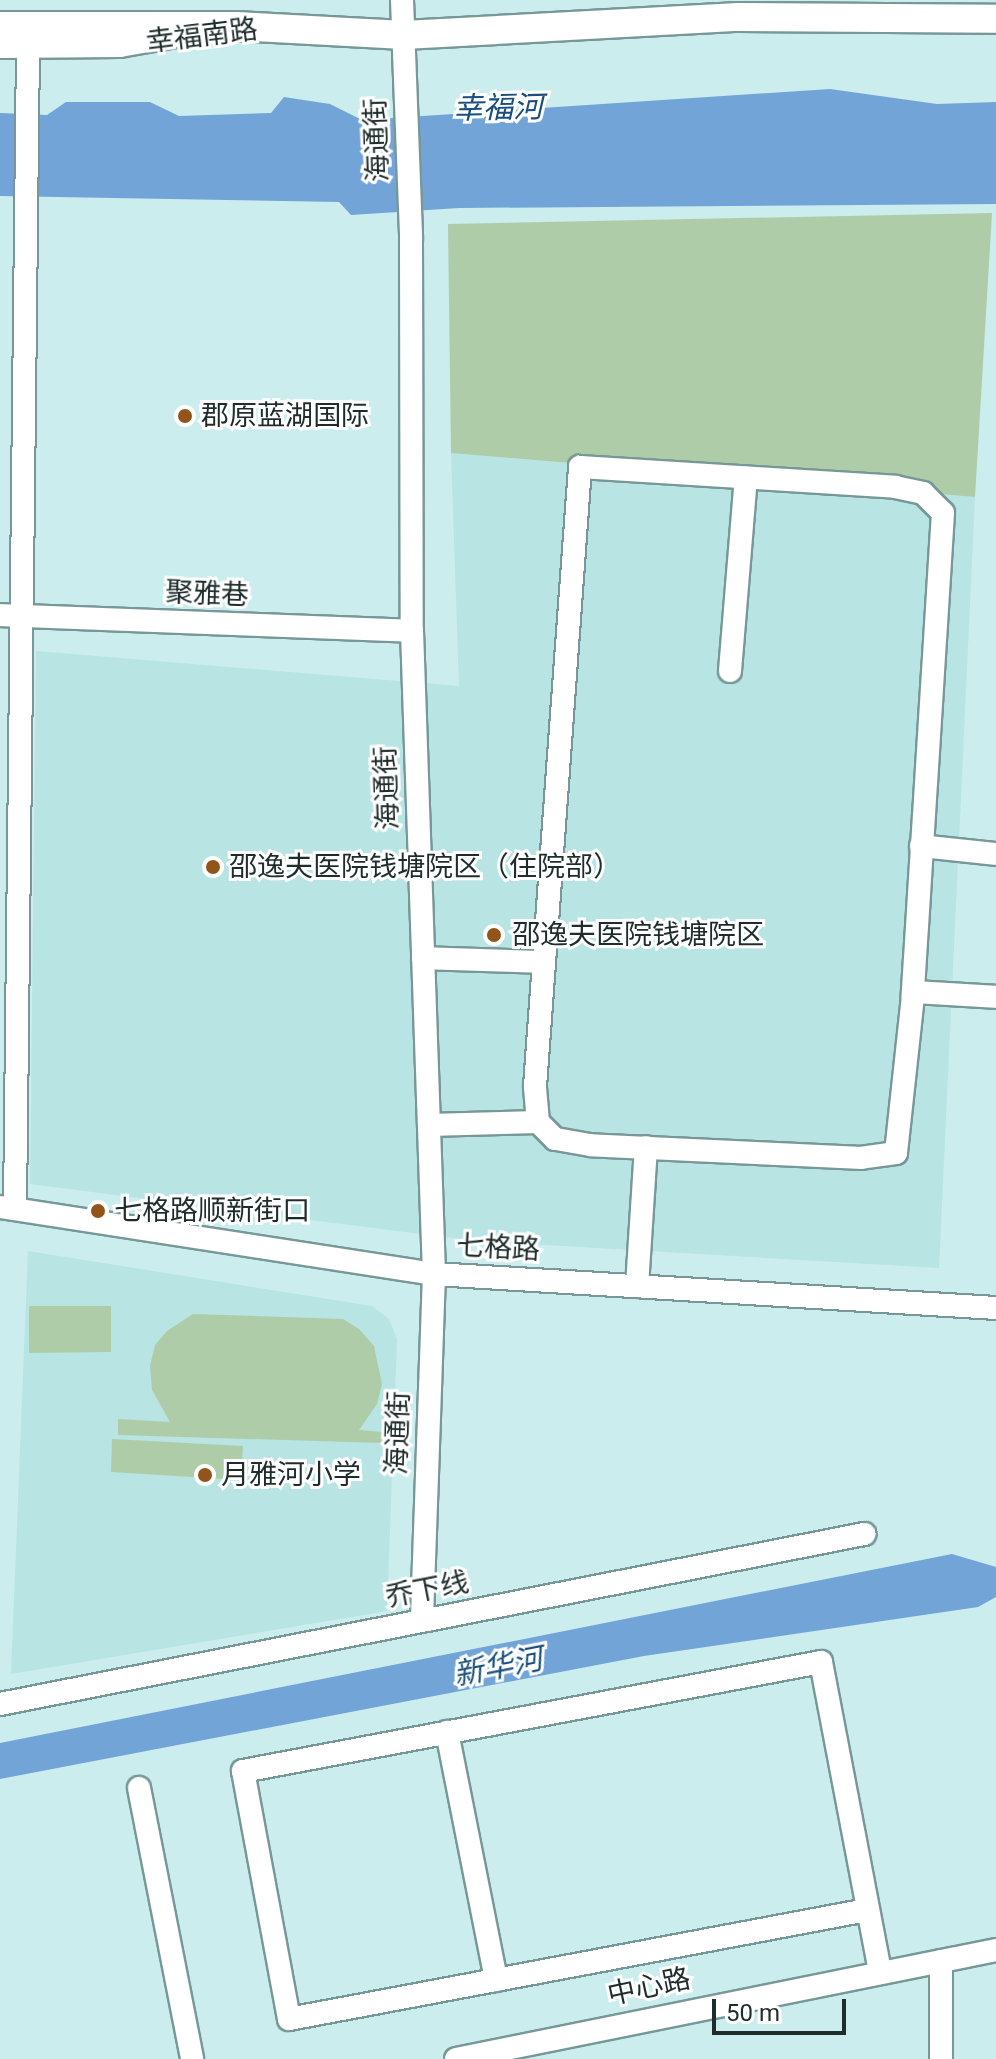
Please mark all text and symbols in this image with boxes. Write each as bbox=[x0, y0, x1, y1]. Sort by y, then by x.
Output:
street label: 幸福南路 bbox=[144, 13, 260, 59]
water label: 幸福河 bbox=[453, 89, 543, 127]
street label: 海通街 bbox=[359, 97, 395, 183]
place label: 郡原蓝湖国际 bbox=[201, 399, 369, 433]
marker: 郡原蓝湖国际 bbox=[176, 407, 194, 425]
street label: 聚雅巷 bbox=[164, 576, 250, 612]
street label: 海通街 bbox=[369, 745, 405, 831]
place label: 邵逸夫医院钱塘院区（住院部） bbox=[229, 850, 621, 884]
marker: 邵逸夫医院钱塘院区（住院部） bbox=[204, 858, 222, 876]
place label: 邵逸夫医院钱塘院区 bbox=[512, 918, 764, 952]
marker: 邵逸夫医院钱塘院区 bbox=[483, 924, 505, 946]
place label: 七格路顺新街口 bbox=[114, 1194, 310, 1228]
marker: 七格路顺新街口 bbox=[89, 1202, 107, 1220]
street label: 七格路 bbox=[455, 1229, 541, 1267]
street label: 海通街 bbox=[380, 1390, 416, 1476]
place label: 月雅河小学 bbox=[221, 1458, 361, 1492]
marker: 月雅河小学 bbox=[196, 1466, 214, 1484]
street label: 乔下线 bbox=[383, 1565, 471, 1615]
water label: 新华河 bbox=[450, 1641, 546, 1693]
street label: 中心路 bbox=[604, 1962, 694, 2012]
scale bar bbox=[716, 1983, 850, 2033]
text: 50 m bbox=[726, 1999, 780, 2027]

